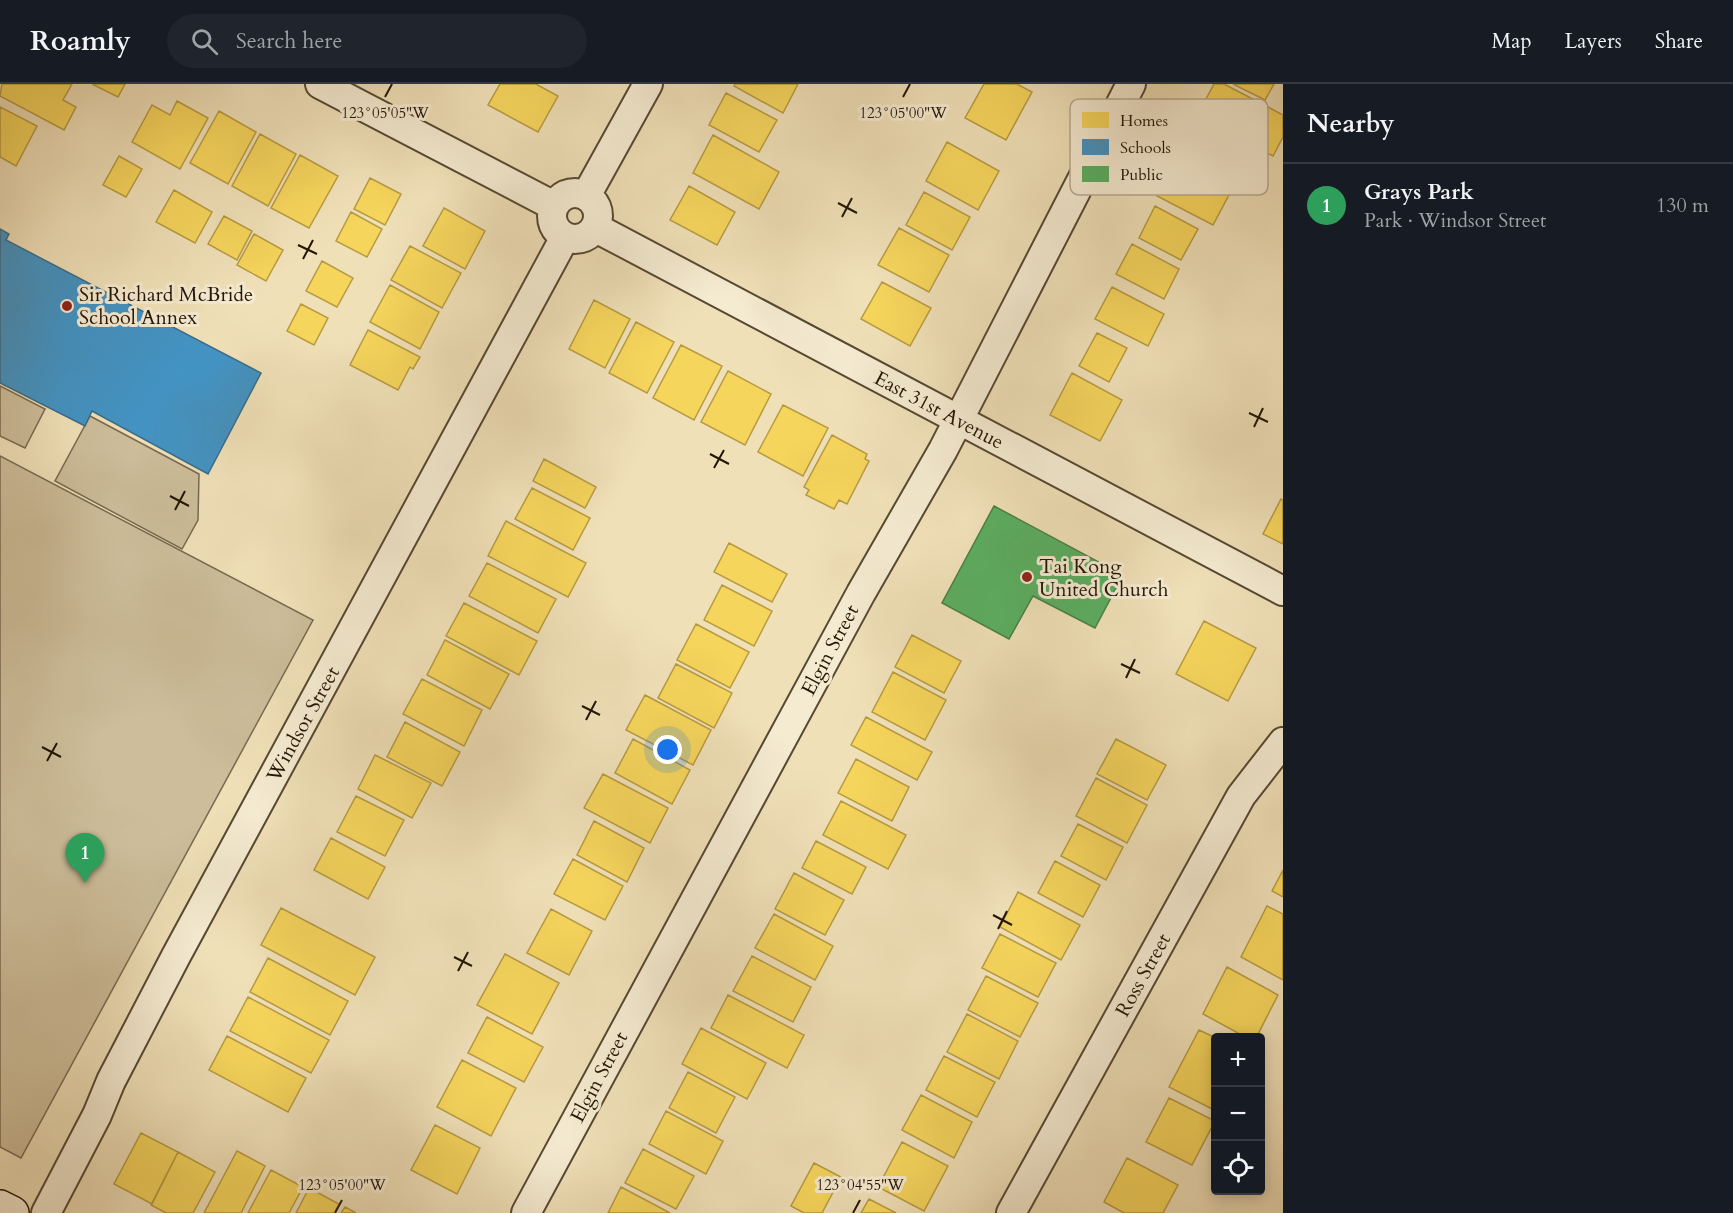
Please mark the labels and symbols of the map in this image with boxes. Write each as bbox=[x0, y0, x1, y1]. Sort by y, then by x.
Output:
legend bbox=[1070, 99, 1268, 195]
text: 123°05'05"W bbox=[341, 103, 429, 123]
text: 123°05'00"W bbox=[859, 103, 947, 123]
text: Homes bbox=[1120, 110, 1168, 132]
text: Schools bbox=[1120, 137, 1171, 159]
text: Public bbox=[1120, 164, 1163, 186]
place label: Sir Richard McBride School Annex bbox=[79, 281, 253, 331]
marker: Sir Richard McBride School Annex bbox=[60, 299, 74, 313]
street label: East 31st Avenue bbox=[869, 364, 1009, 456]
place label: Tai Kong United Church bbox=[1039, 553, 1168, 603]
marker: Tai Kong United Church bbox=[1020, 570, 1034, 584]
street label: Elgin Street bbox=[795, 599, 866, 700]
street label: Windsor Street bbox=[260, 661, 346, 787]
your location bbox=[653, 735, 682, 764]
pin: 1 bbox=[66, 834, 104, 883]
street label: Ross Street bbox=[1109, 928, 1177, 1022]
street label: Elgin Street bbox=[564, 1026, 635, 1127]
text: 123°05'00"W bbox=[298, 1175, 386, 1195]
text: 123°04'55"W bbox=[816, 1175, 904, 1195]

